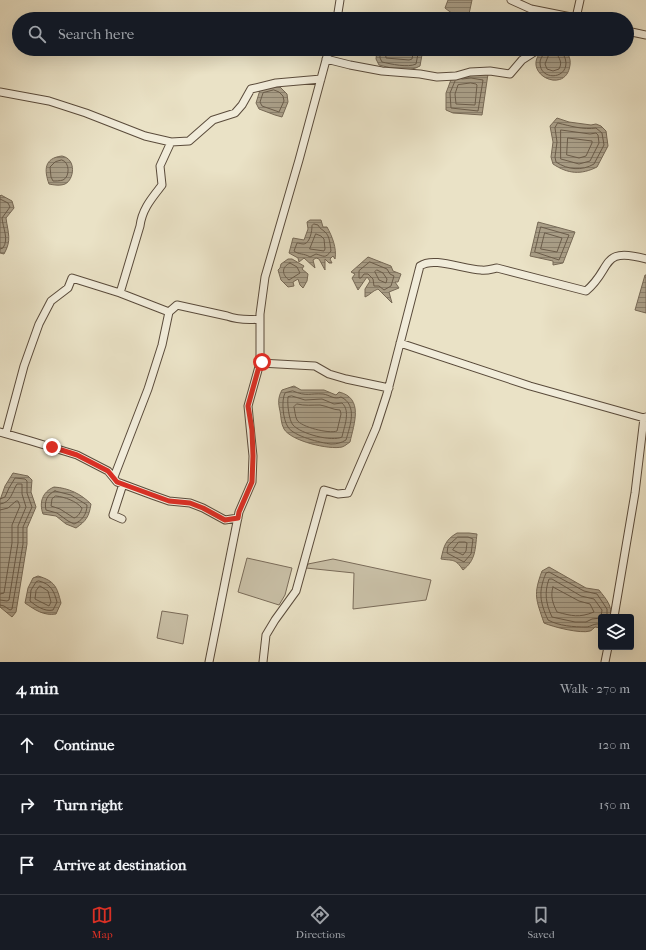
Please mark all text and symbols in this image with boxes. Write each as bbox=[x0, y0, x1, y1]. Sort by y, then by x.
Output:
search box bbox=[12, 12, 634, 56]
icon: search bbox=[26, 23, 48, 45]
text: Search here bbox=[58, 25, 134, 43]
route start bbox=[253, 353, 271, 371]
route end bbox=[43, 438, 61, 456]
map controls bbox=[598, 614, 634, 650]
button: layers bbox=[598, 614, 634, 650]
text: 4 min bbox=[16, 678, 59, 698]
text: Walk · 270 m bbox=[560, 681, 630, 696]
icon: ahead bbox=[16, 734, 38, 756]
text: Continue bbox=[54, 736, 114, 754]
text: 120 m bbox=[598, 737, 630, 752]
icon: right bbox=[16, 794, 38, 816]
text: Turn right bbox=[54, 796, 123, 814]
text: 150 m bbox=[599, 797, 630, 812]
icon: arrive bbox=[16, 854, 38, 876]
text: Arrive at destination bbox=[54, 856, 186, 874]
tab: Map bbox=[91, 904, 113, 941]
tab: Directions bbox=[296, 904, 345, 941]
tab: Saved bbox=[527, 904, 555, 941]

